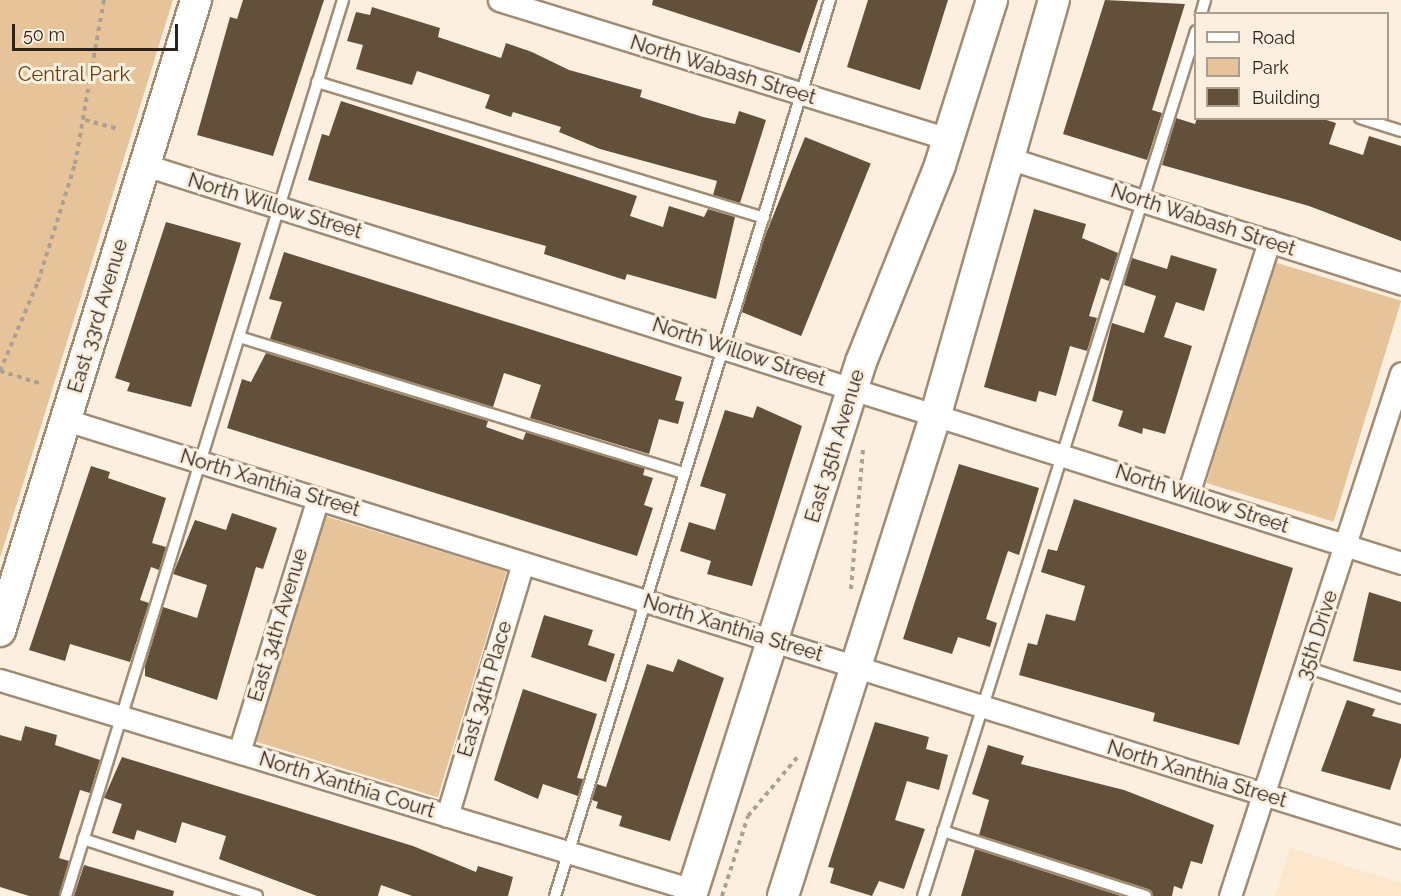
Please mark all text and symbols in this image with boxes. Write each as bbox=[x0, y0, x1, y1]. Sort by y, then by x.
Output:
scale bar bbox=[15, 12, 182, 50]
legend bbox=[1194, 12, 1389, 120]
text: 50 m bbox=[23, 24, 65, 45]
text: Road bbox=[1252, 27, 1295, 48]
street label: North Wabash Street bbox=[627, 30, 819, 110]
text: Park bbox=[1252, 57, 1289, 78]
park label: Central Park bbox=[18, 62, 130, 86]
text: Building bbox=[1252, 87, 1320, 108]
street label: North Willow Street bbox=[184, 168, 366, 244]
street label: North Wabash Street bbox=[1107, 179, 1299, 261]
street label: East 33rd Avenue bbox=[63, 236, 133, 396]
street label: North Willow Street bbox=[649, 312, 829, 392]
street label: East 35th Avenue bbox=[800, 366, 870, 526]
street label: North Xanthia Street bbox=[177, 444, 363, 522]
street label: North Willow Street bbox=[1112, 459, 1292, 539]
street label: East 34th Avenue bbox=[243, 545, 313, 705]
street label: 35th Drive bbox=[1291, 587, 1343, 683]
street label: North Xanthia Street bbox=[640, 589, 826, 667]
street label: East 34th Place bbox=[453, 618, 517, 760]
street label: North Xanthia Street bbox=[1104, 735, 1290, 813]
street label: North Xanthia Court bbox=[256, 747, 438, 823]

